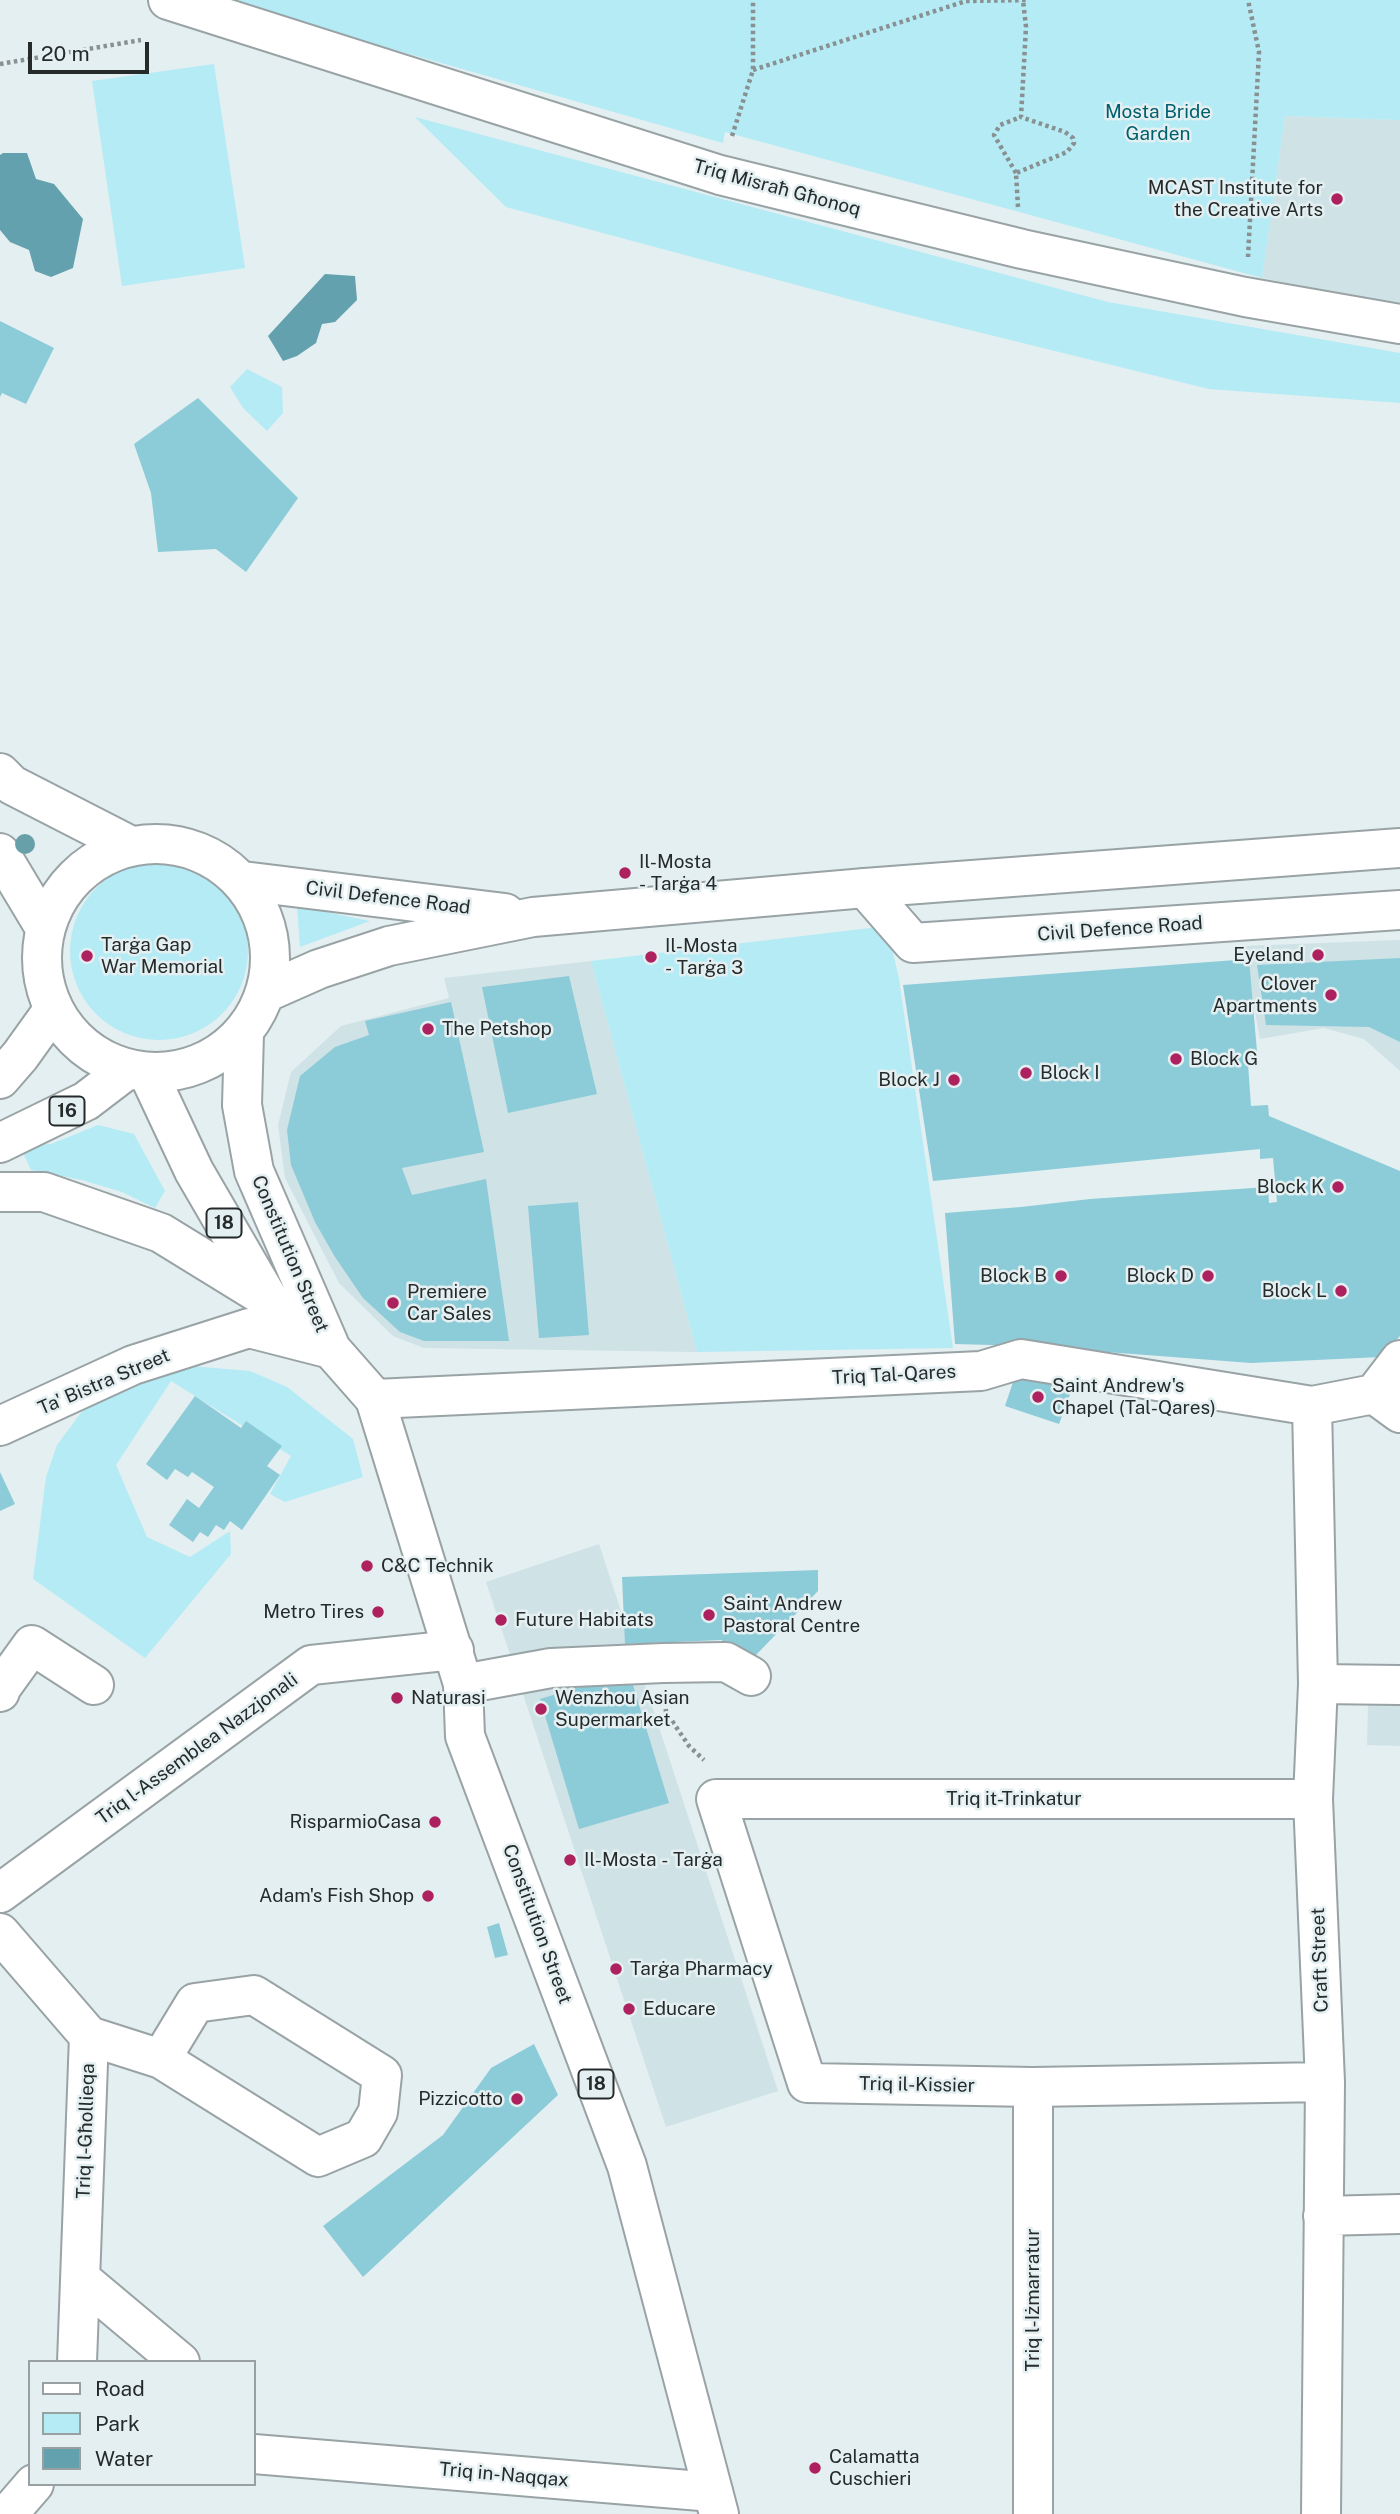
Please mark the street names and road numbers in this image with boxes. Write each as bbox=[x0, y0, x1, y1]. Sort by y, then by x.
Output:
street label: Triq Misraħ Għonoq bbox=[691, 155, 863, 221]
street label: Civil Defence Road bbox=[304, 877, 472, 919]
street label: Civil Defence Road bbox=[1036, 912, 1204, 946]
road number: 16 bbox=[50, 1096, 84, 1126]
street label: Constitution Street bbox=[247, 1172, 333, 1336]
road number: 18 bbox=[206, 1208, 242, 1238]
street label: Ta' Bistra Street bbox=[35, 1344, 173, 1420]
street label: Triq Tal-Qares bbox=[831, 1360, 957, 1390]
street label: Triq l-Assemblea Nazzjonali bbox=[92, 1668, 302, 1830]
street label: Triq it-Trinkatur bbox=[946, 1788, 1082, 1810]
street label: Constitution Street bbox=[497, 1841, 577, 2007]
street label: Craft Street bbox=[1307, 1907, 1333, 2013]
street label: Triq l-Għollieqa bbox=[72, 2063, 100, 2199]
road number: 18 bbox=[578, 2070, 614, 2098]
street label: Triq il-Kissier bbox=[859, 2073, 975, 2097]
street label: Triq l-Iżmarratur bbox=[1022, 2228, 1044, 2372]
street label: Triq in-Naqqax bbox=[438, 2458, 570, 2492]

